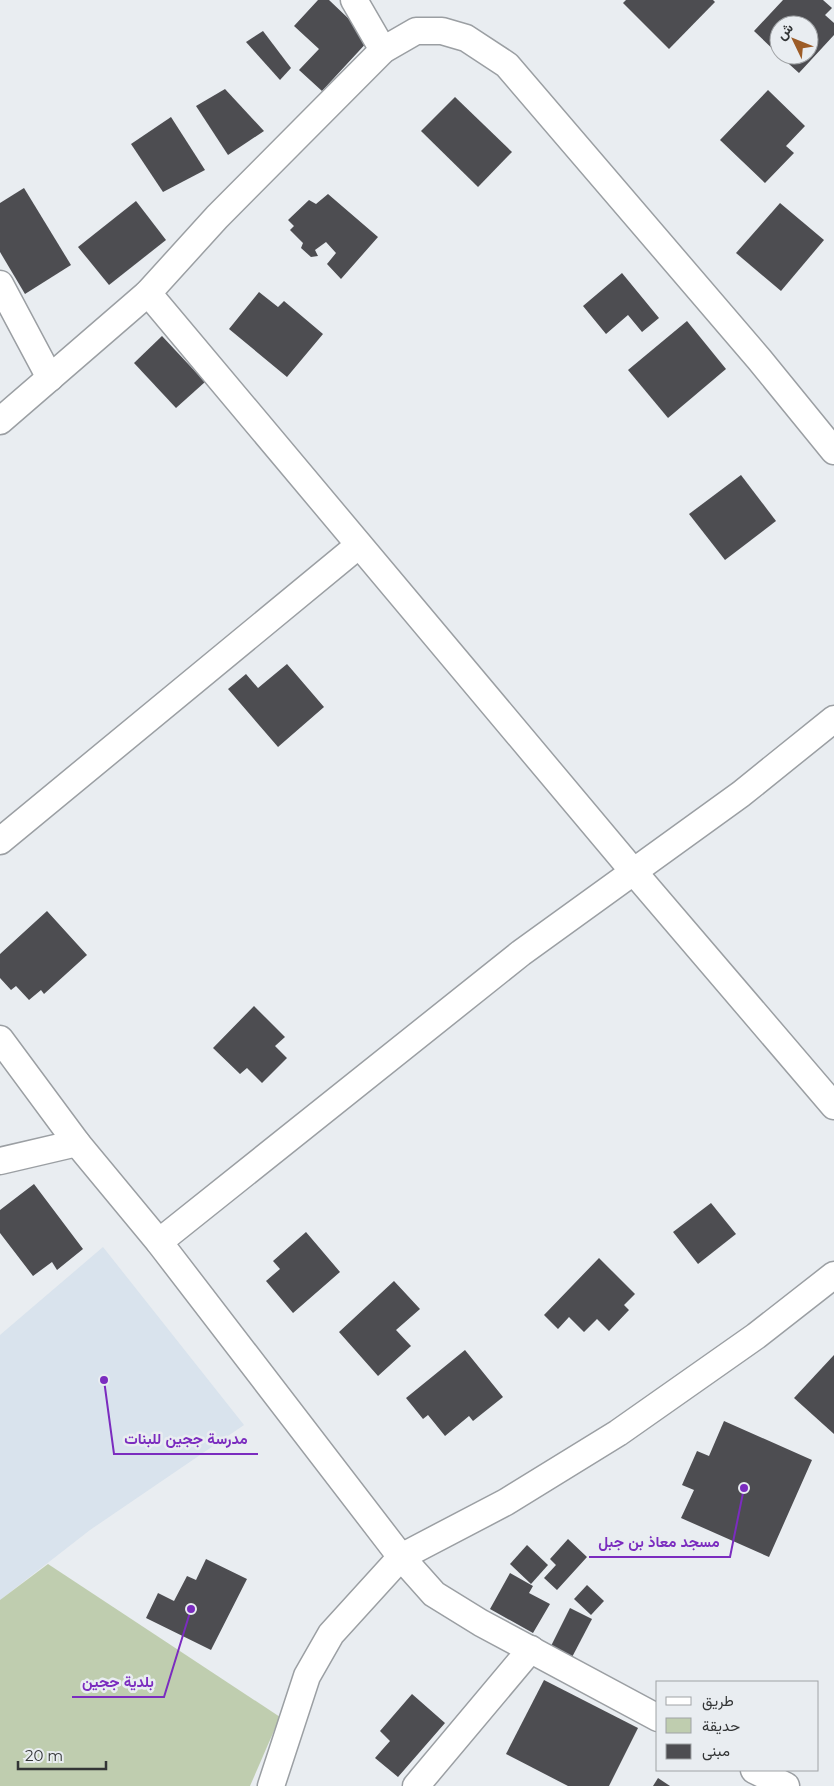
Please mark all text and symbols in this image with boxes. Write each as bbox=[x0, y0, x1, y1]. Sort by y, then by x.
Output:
north arrow bbox=[769, 15, 819, 65]
text: ش bbox=[772, 19, 797, 43]
callout: مدرسة ججين للبنات bbox=[114, 1424, 258, 1454]
text: مدرسة ججين للبنات bbox=[124, 1429, 248, 1448]
callout: مسجد معاذ بن جبل bbox=[589, 1527, 730, 1557]
text: مسجد معاذ بن جبل bbox=[598, 1532, 720, 1551]
callout: بلدية ججين bbox=[72, 1667, 164, 1697]
text: بلدية ججين bbox=[82, 1672, 154, 1691]
legend bbox=[656, 1681, 819, 1771]
text: طريق bbox=[702, 1691, 734, 1711]
text: حديقة bbox=[702, 1716, 740, 1735]
scale bar bbox=[18, 1738, 105, 1770]
text: مبنى bbox=[702, 1741, 730, 1761]
text: 20 m bbox=[25, 1746, 63, 1765]

